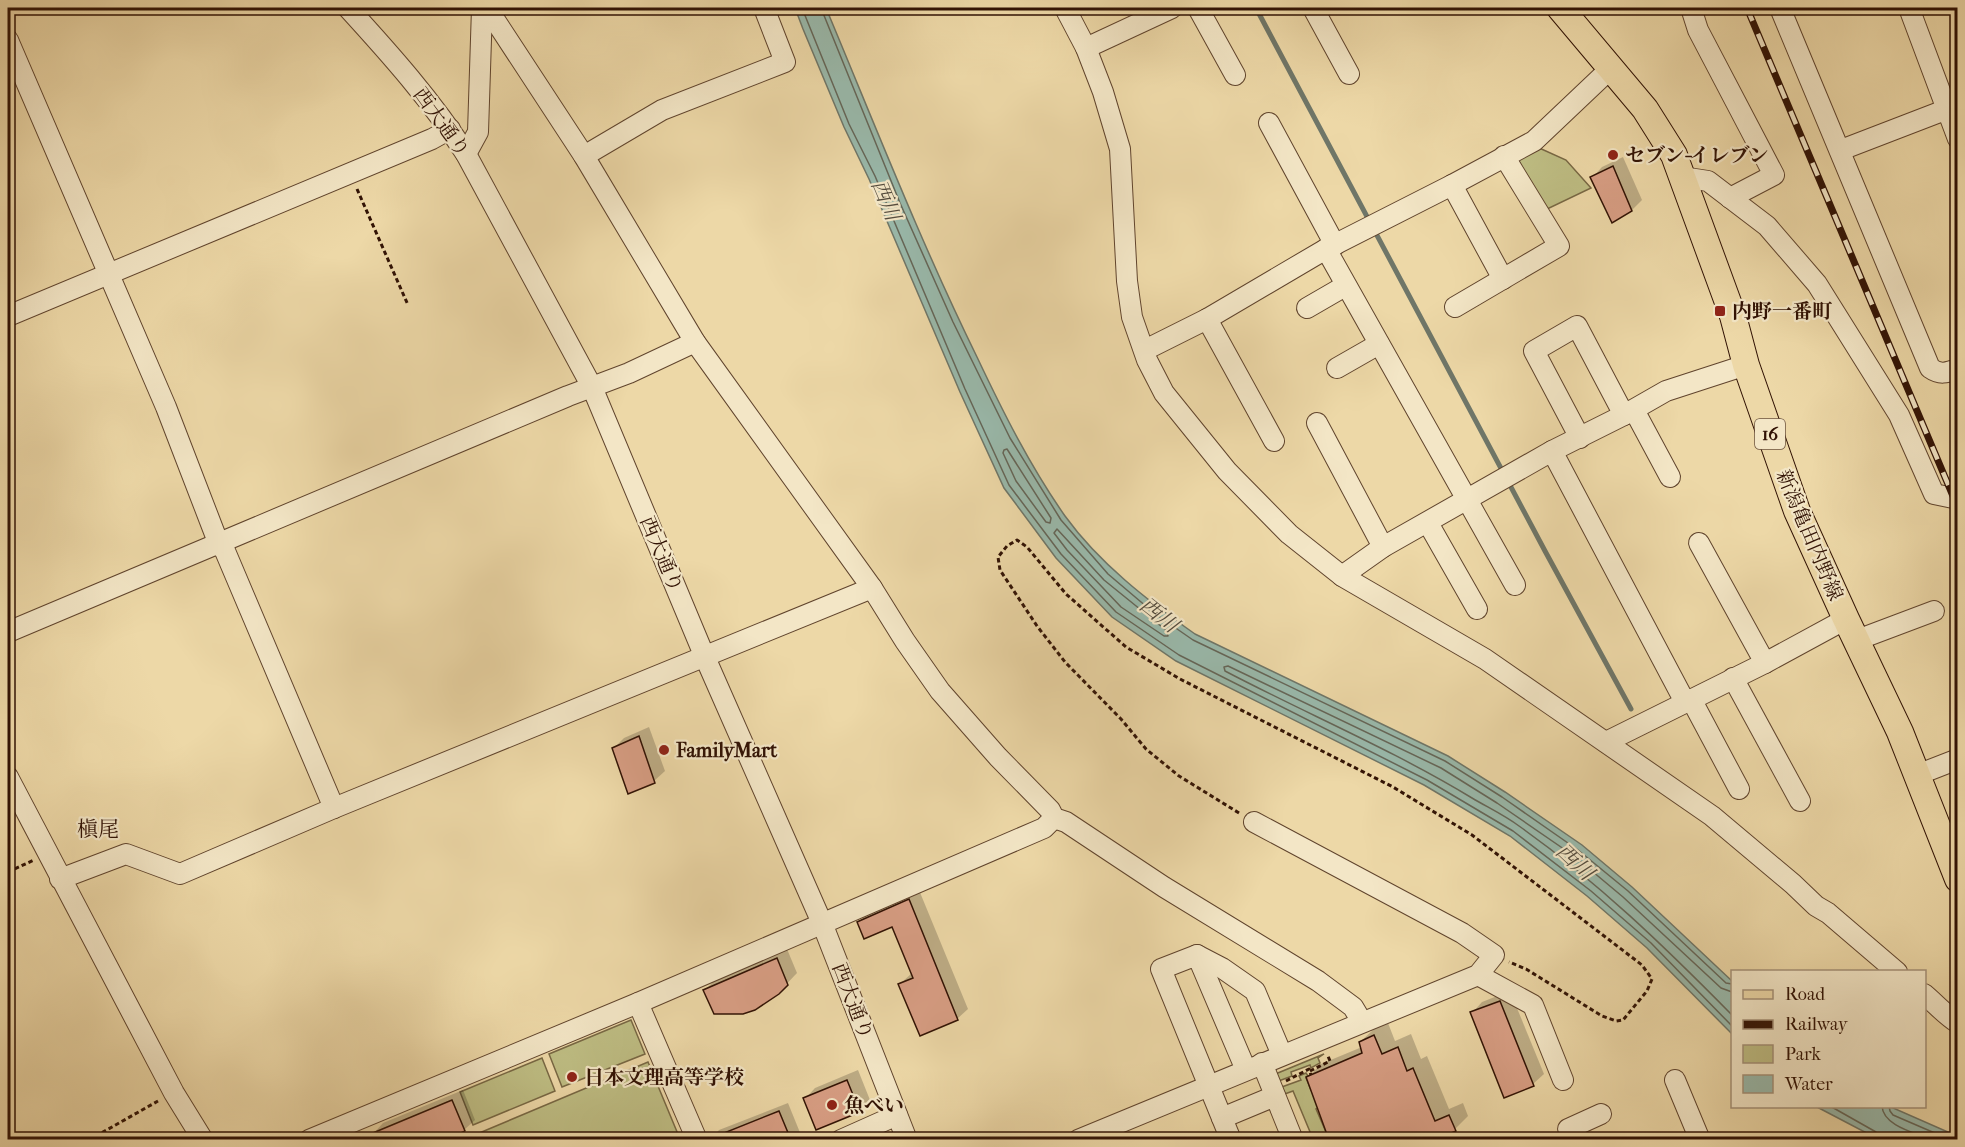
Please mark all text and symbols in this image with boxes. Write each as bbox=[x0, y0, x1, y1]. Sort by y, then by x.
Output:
street label: 西大通り bbox=[409, 83, 474, 161]
place label: セブン-イレブン bbox=[1625, 144, 1769, 167]
marker: セブン-イレブン bbox=[1606, 148, 1620, 162]
water label: 西川 bbox=[867, 176, 906, 226]
place label: 内野一番町 bbox=[1732, 300, 1833, 323]
marker: 内野一番町 bbox=[1713, 304, 1727, 318]
road number: 16 bbox=[1755, 419, 1785, 449]
street label: 新潟亀田内野線 bbox=[1772, 466, 1847, 604]
street label: 西大通り bbox=[635, 513, 688, 596]
water label: 西川 bbox=[1135, 593, 1185, 639]
place label: FamilyMart bbox=[675, 739, 778, 762]
marker: FamilyMart bbox=[657, 743, 671, 757]
district label: 槇尾 bbox=[77, 817, 119, 841]
water label: 西川 bbox=[1551, 839, 1600, 886]
street label: 西大通り bbox=[827, 960, 878, 1043]
legend bbox=[1731, 970, 1926, 1108]
text: Road bbox=[1785, 984, 1825, 1005]
text: Railway bbox=[1785, 1014, 1849, 1035]
text: Park bbox=[1785, 1044, 1822, 1065]
place label: 日本文理高等学校 bbox=[584, 1066, 744, 1089]
marker: 日本文理高等学校 bbox=[565, 1070, 579, 1084]
text: Water bbox=[1784, 1074, 1833, 1095]
place label: 魚べい bbox=[844, 1094, 904, 1117]
marker: 魚べい bbox=[825, 1098, 839, 1112]

